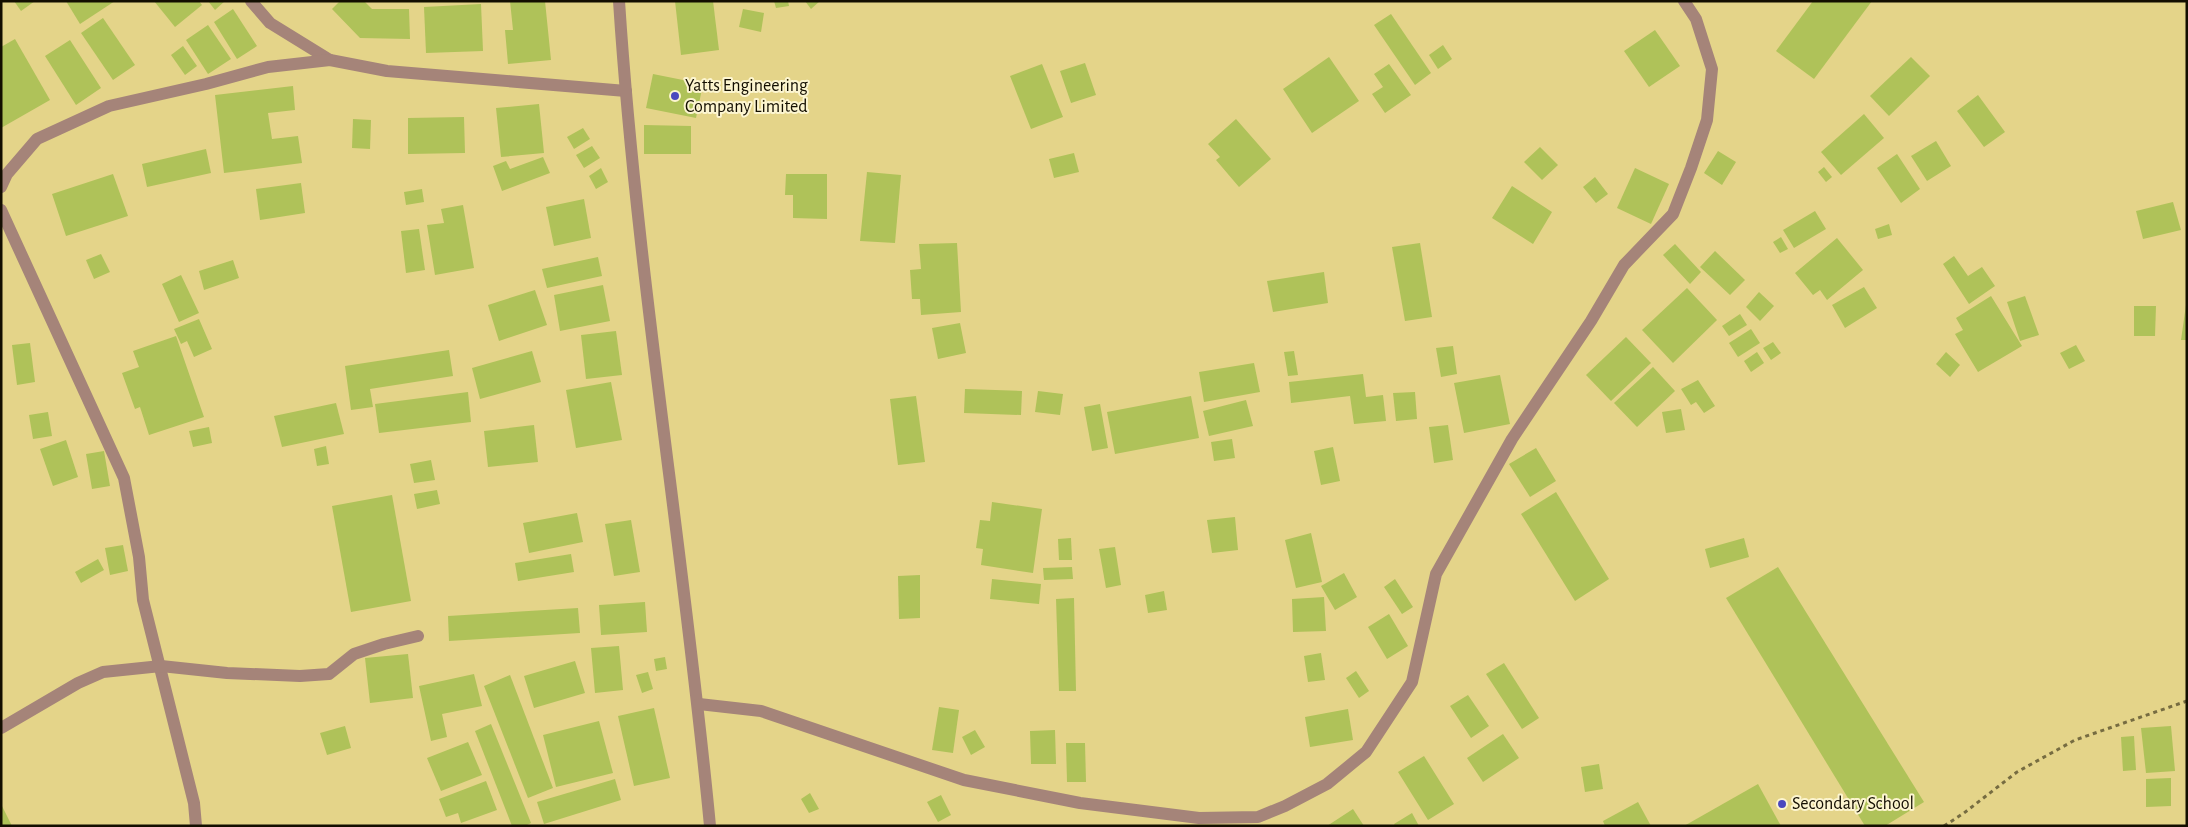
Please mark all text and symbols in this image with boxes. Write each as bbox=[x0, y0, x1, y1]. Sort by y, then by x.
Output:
place label: Yatts Engineering Company Limited bbox=[685, 77, 808, 116]
marker: Yatts Engineering Company Limited bbox=[669, 90, 681, 102]
place label: Secondary School bbox=[1792, 795, 1914, 813]
marker: Secondary School bbox=[1776, 798, 1788, 810]

